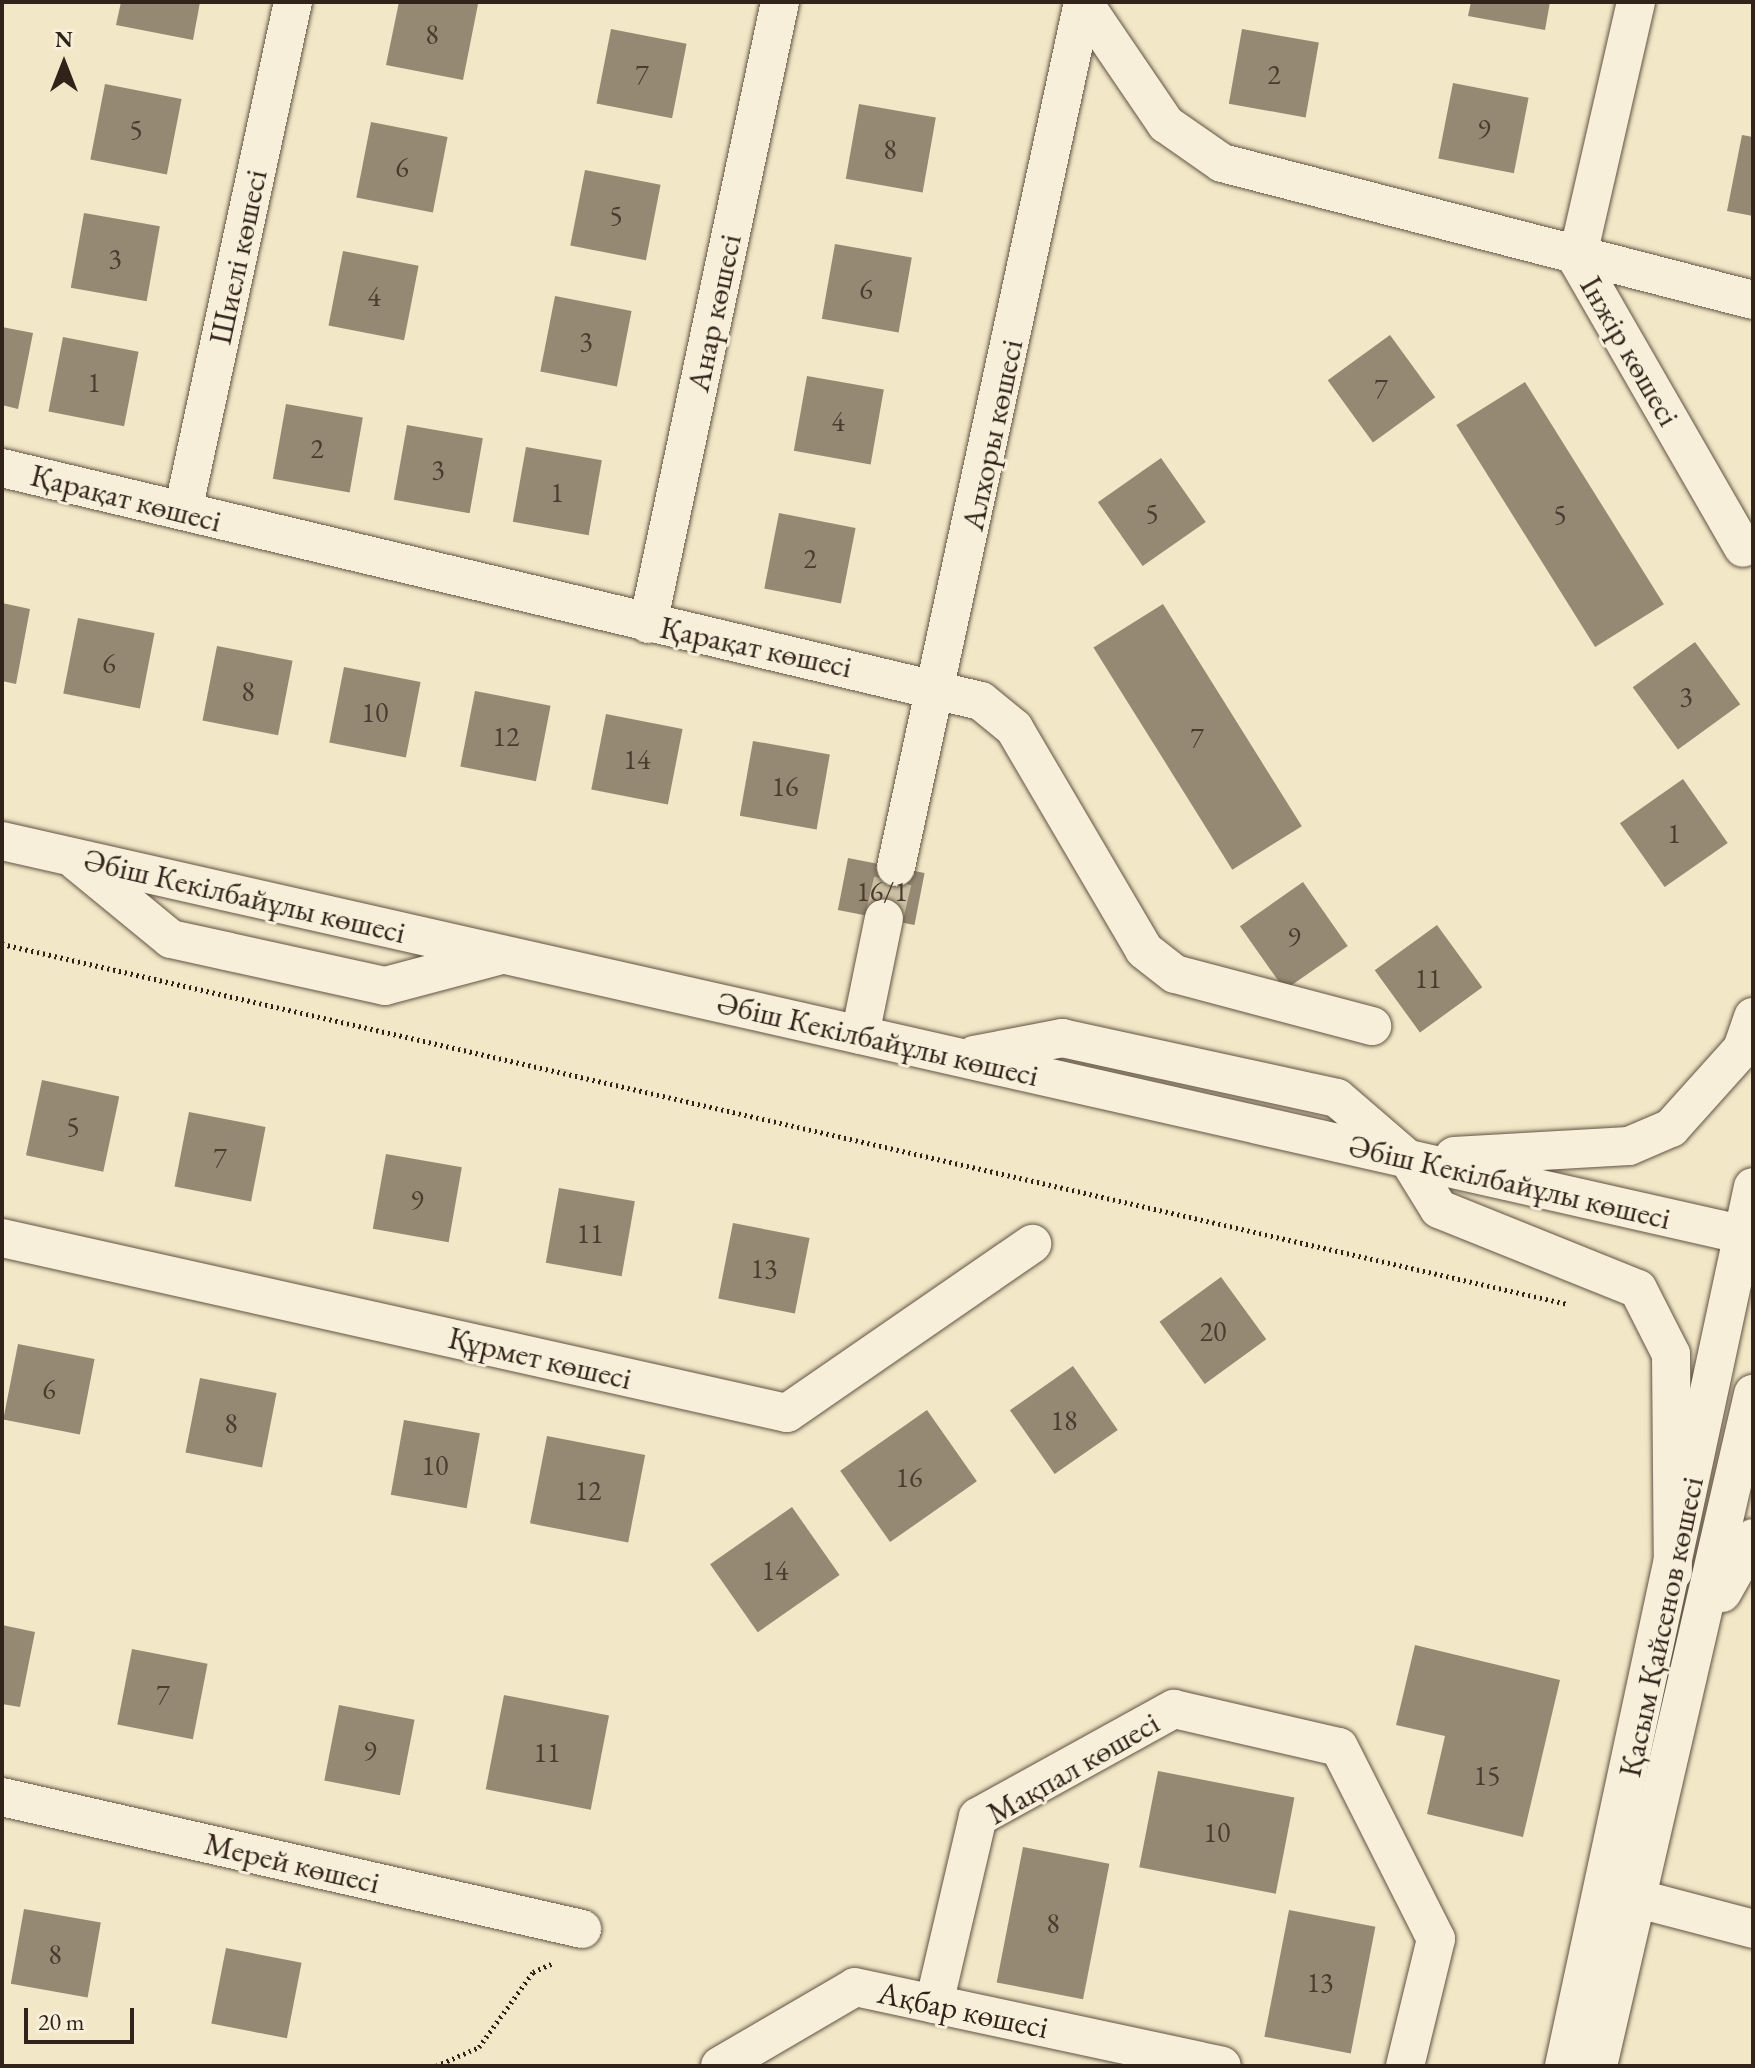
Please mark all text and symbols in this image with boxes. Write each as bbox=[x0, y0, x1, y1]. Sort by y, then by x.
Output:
house number: 8 bbox=[425, 17, 439, 51]
north arrow bbox=[24, 24, 104, 104]
text: N bbox=[55, 25, 73, 54]
house number: 7 bbox=[635, 57, 649, 91]
house number: 2 bbox=[1267, 57, 1281, 91]
house number: 9 bbox=[1477, 111, 1491, 145]
house number: 5 bbox=[129, 112, 143, 146]
house number: 8 bbox=[883, 132, 897, 166]
house number: 6 bbox=[395, 150, 409, 184]
street label: Шиелі көшесі bbox=[201, 166, 275, 348]
house number: 5 bbox=[609, 198, 623, 232]
street label: Анар көшесі bbox=[679, 231, 749, 395]
house number: 3 bbox=[108, 241, 122, 275]
street label: Інжір көшесі bbox=[1572, 269, 1688, 433]
house number: 6 bbox=[859, 272, 873, 306]
house number: 4 bbox=[367, 279, 381, 313]
house number: 3 bbox=[579, 324, 593, 358]
street label: Алхоры көшесі bbox=[953, 336, 1031, 534]
house number: 1 bbox=[87, 365, 101, 399]
house number: 7 bbox=[1374, 371, 1388, 405]
house number: 4 bbox=[831, 404, 845, 438]
house number: 2 bbox=[310, 431, 324, 465]
house number: 3 bbox=[431, 452, 445, 486]
street label: Қарақат көшесі bbox=[27, 456, 225, 540]
house number: 1 bbox=[550, 475, 564, 509]
house number: 5 bbox=[1145, 496, 1159, 530]
house number: 5 bbox=[1553, 497, 1567, 531]
house number: 2 bbox=[803, 541, 817, 575]
street label: Қарақат көшесі bbox=[656, 608, 856, 686]
house number: 6 bbox=[102, 646, 116, 680]
house number: 8 bbox=[241, 674, 255, 708]
house number: 3 bbox=[1679, 679, 1693, 713]
house number: 10 bbox=[362, 695, 388, 729]
house number: 12 bbox=[493, 719, 519, 753]
house number: 7 bbox=[1190, 720, 1204, 754]
house number: 14 bbox=[624, 742, 650, 776]
house number: 16 bbox=[772, 769, 798, 803]
house number: 1 bbox=[1667, 816, 1681, 850]
street label: Әбіш Кекілбайұлы көшесі bbox=[81, 840, 409, 952]
house number: 16/1 bbox=[856, 874, 908, 908]
house number: 9 bbox=[1287, 919, 1301, 953]
house number: 11 bbox=[1415, 961, 1441, 995]
street label: Әбіш Кекілбайұлы көшесі bbox=[714, 983, 1042, 1095]
house number: 5 bbox=[66, 1109, 80, 1143]
street label: Әбіш Кекілбайұлы көшесі bbox=[1346, 1126, 1674, 1238]
house number: 7 bbox=[213, 1140, 227, 1174]
house number: 9 bbox=[410, 1182, 424, 1216]
house number: 11 bbox=[577, 1216, 603, 1250]
house number: 13 bbox=[751, 1251, 777, 1285]
house number: 20 bbox=[1200, 1314, 1226, 1348]
street label: Құрмет көшесі bbox=[444, 1318, 636, 1398]
house number: 6 bbox=[42, 1372, 56, 1406]
house number: 18 bbox=[1051, 1403, 1077, 1437]
house number: 8 bbox=[224, 1406, 238, 1440]
house number: 10 bbox=[422, 1448, 448, 1482]
house number: 16 bbox=[896, 1460, 922, 1494]
house number: 12 bbox=[575, 1473, 601, 1507]
street label: Қасым Қайсенов көшесі bbox=[1610, 1473, 1712, 1781]
house number: 14 bbox=[762, 1553, 788, 1587]
house number: 7 bbox=[156, 1677, 170, 1711]
street label: Мақпал көшесі bbox=[980, 1703, 1166, 1833]
house number: 9 bbox=[363, 1733, 377, 1767]
house number: 11 bbox=[534, 1735, 560, 1769]
house number: 15 bbox=[1474, 1758, 1500, 1792]
house number: 10 bbox=[1204, 1815, 1230, 1849]
street label: Мерей көшесі bbox=[201, 1824, 383, 1902]
house number: 8 bbox=[1046, 1906, 1060, 1940]
house number: 8 bbox=[48, 1937, 62, 1971]
house number: 13 bbox=[1307, 1965, 1333, 1999]
street label: Ақбар көшесі bbox=[874, 1973, 1052, 2047]
scale bar bbox=[28, 1992, 138, 2042]
text: 20 m bbox=[38, 2006, 85, 2037]

